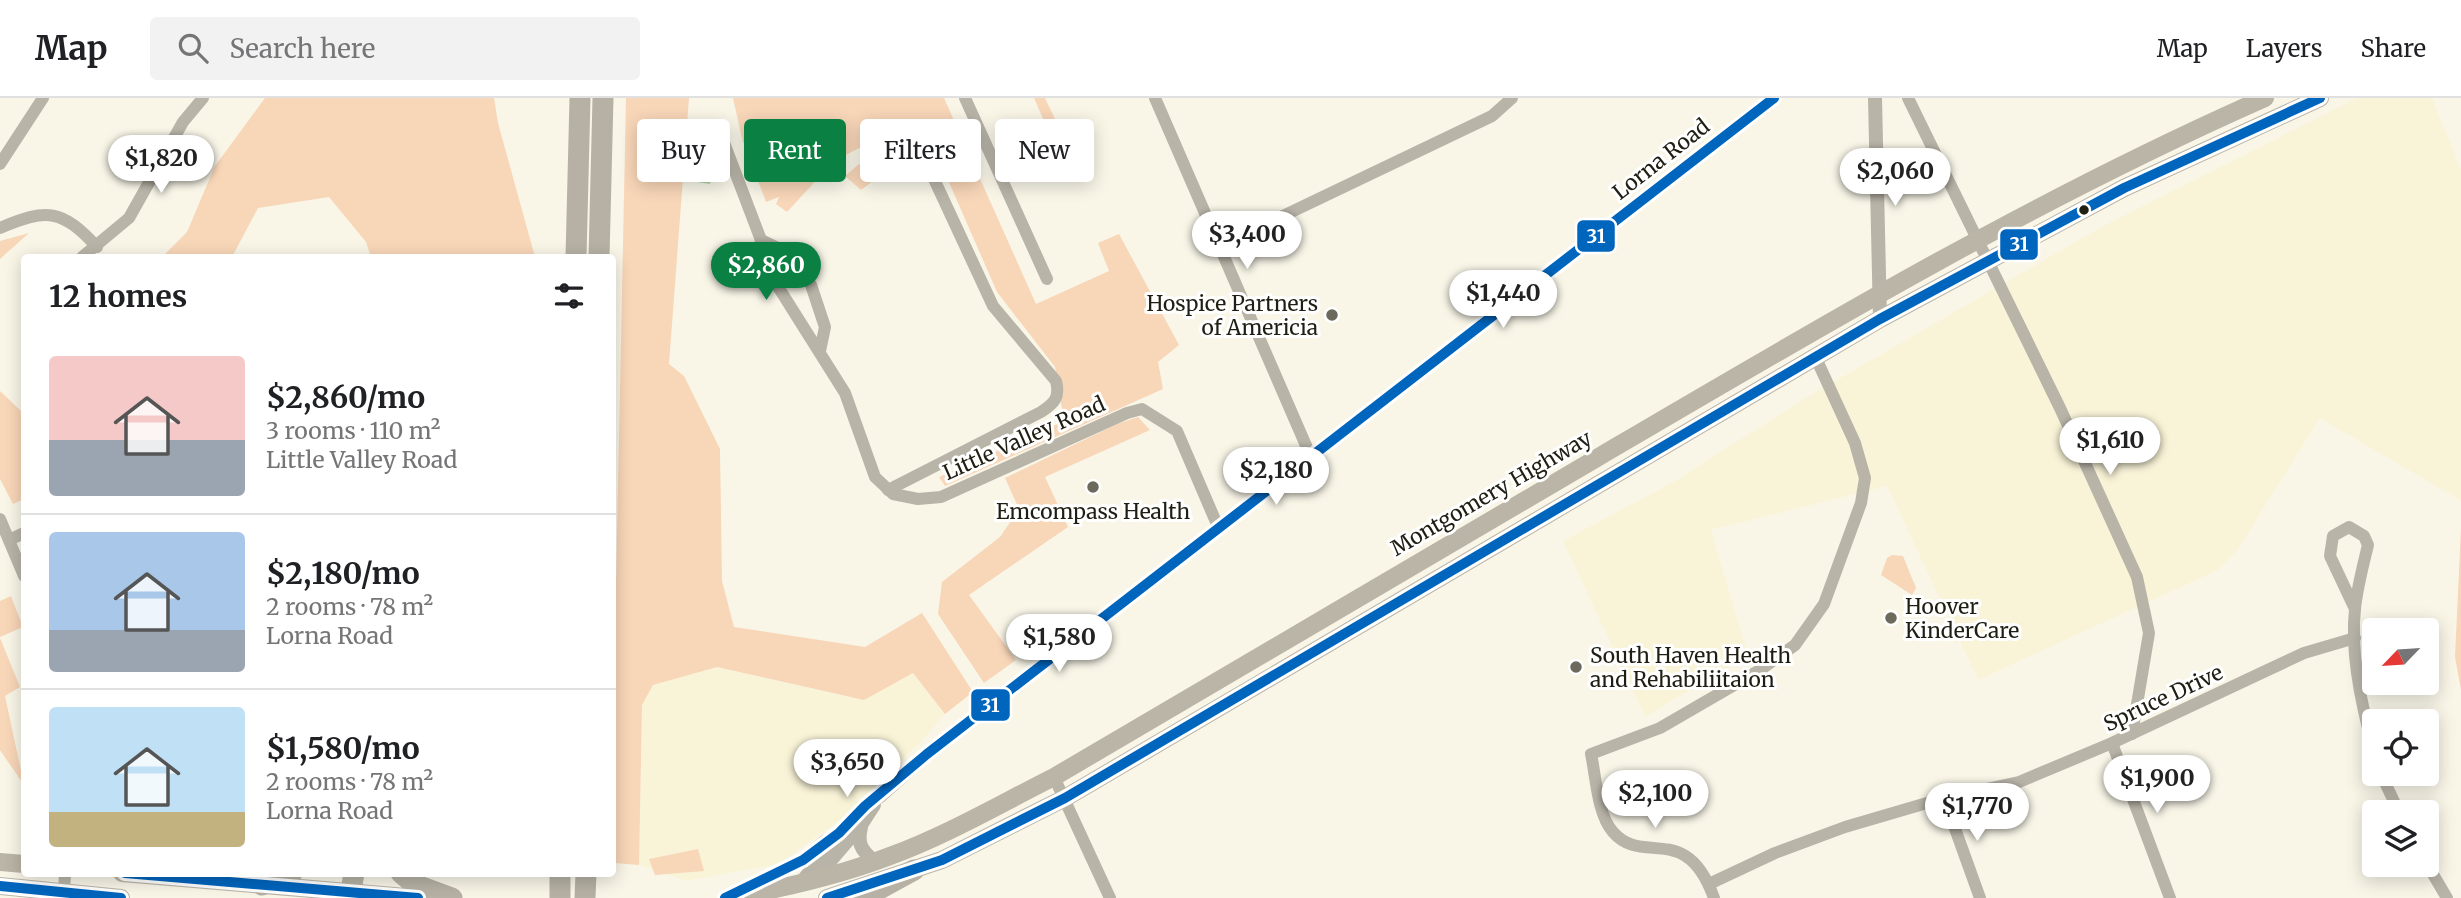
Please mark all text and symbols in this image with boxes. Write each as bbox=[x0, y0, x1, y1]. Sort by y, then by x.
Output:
search box bbox=[150, 17, 640, 80]
text: Map bbox=[35, 28, 108, 69]
icon: search bbox=[174, 29, 212, 67]
text: Search here bbox=[230, 32, 375, 65]
text: Map bbox=[2157, 33, 2208, 64]
text: Layers bbox=[2246, 33, 2322, 64]
text: Share bbox=[2360, 33, 2426, 64]
street label: Lorna Road bbox=[1607, 112, 1715, 205]
chip: Buy bbox=[637, 119, 730, 182]
chip: Rent bbox=[744, 119, 846, 182]
chip: Filters bbox=[860, 119, 981, 182]
chip: New bbox=[995, 119, 1094, 182]
pin: $1,820 bbox=[104, 136, 218, 195]
text: $1,820 bbox=[124, 143, 198, 172]
pin: $2,060 bbox=[1838, 148, 1952, 208]
text: $2,060 bbox=[1856, 156, 1934, 185]
unlabelled marker bbox=[2077, 203, 2091, 217]
pin: $3,400 bbox=[1190, 212, 1304, 271]
text: $3,400 bbox=[1208, 219, 1286, 248]
line badge: 31 bbox=[1576, 219, 1616, 253]
text: 31 bbox=[1587, 224, 1606, 248]
line badge: 31 bbox=[1999, 228, 2039, 261]
text: 31 bbox=[2010, 232, 2029, 256]
pin: $2,860 bbox=[709, 242, 823, 302]
text: $2,860 bbox=[727, 250, 805, 279]
pin: $1,440 bbox=[1446, 271, 1560, 330]
text: 12 homes bbox=[49, 277, 187, 315]
icon: filters bbox=[550, 277, 588, 315]
text: $1,440 bbox=[1465, 278, 1541, 307]
place label: Hospice Partners of Americia bbox=[1146, 290, 1318, 341]
marker: Hospice Partners of Americia bbox=[1324, 307, 1340, 323]
text: $2,860/mo bbox=[266, 378, 425, 416]
icon: home bbox=[105, 384, 189, 468]
street label: Little Valley Road bbox=[939, 390, 1110, 486]
text: 3 rooms · 110 m² bbox=[266, 416, 440, 445]
pin: $1,610 bbox=[2053, 418, 2167, 477]
street label: Montgomery Highway bbox=[1386, 424, 1597, 562]
text: $1,610 bbox=[2075, 425, 2145, 454]
text: Little Valley Road bbox=[266, 445, 457, 474]
pin: $2,180 bbox=[1219, 448, 1333, 507]
text: $2,180 bbox=[1239, 455, 1313, 484]
marker: Emcompass Health bbox=[1085, 479, 1101, 495]
place label: Emcompass Health bbox=[996, 498, 1190, 525]
text: $2,180/mo bbox=[266, 554, 420, 592]
icon: home bbox=[105, 560, 189, 644]
text: 2 rooms · 78 m² bbox=[266, 592, 433, 621]
place label: Hoover KinderCare bbox=[1905, 593, 2019, 644]
marker: Hoover KinderCare bbox=[1883, 610, 1899, 626]
pin: $1,580 bbox=[1002, 614, 1116, 674]
north arrow bbox=[2362, 618, 2440, 695]
map controls bbox=[2362, 618, 2439, 877]
text: Lorna Road bbox=[266, 621, 393, 650]
text: $1,580 bbox=[1022, 622, 1096, 651]
place label: South Haven Health and Rehabiliitaion bbox=[1590, 642, 1791, 693]
marker: South Haven Health and Rehabiliitaion bbox=[1568, 659, 1584, 675]
street label: Spruce Drive bbox=[2099, 659, 2227, 737]
line badge: 31 bbox=[970, 688, 1011, 722]
text: 31 bbox=[981, 693, 1000, 717]
button: locate bbox=[2362, 709, 2439, 786]
text: $1,580/mo bbox=[266, 729, 420, 767]
icon: home bbox=[105, 735, 189, 819]
pin: $3,650 bbox=[790, 740, 904, 799]
text: $3,650 bbox=[810, 747, 885, 776]
pin: $1,900 bbox=[2100, 756, 2214, 815]
text: $1,900 bbox=[2119, 763, 2195, 792]
text: 2 rooms · 78 m² bbox=[266, 767, 433, 796]
pin: $2,100 bbox=[1598, 770, 1712, 830]
text: $2,100 bbox=[1618, 778, 1692, 807]
pin: $1,770 bbox=[1920, 784, 2034, 843]
text: $1,770 bbox=[1941, 791, 2013, 820]
text: Lorna Road bbox=[266, 796, 393, 825]
button: layers bbox=[2362, 800, 2439, 877]

